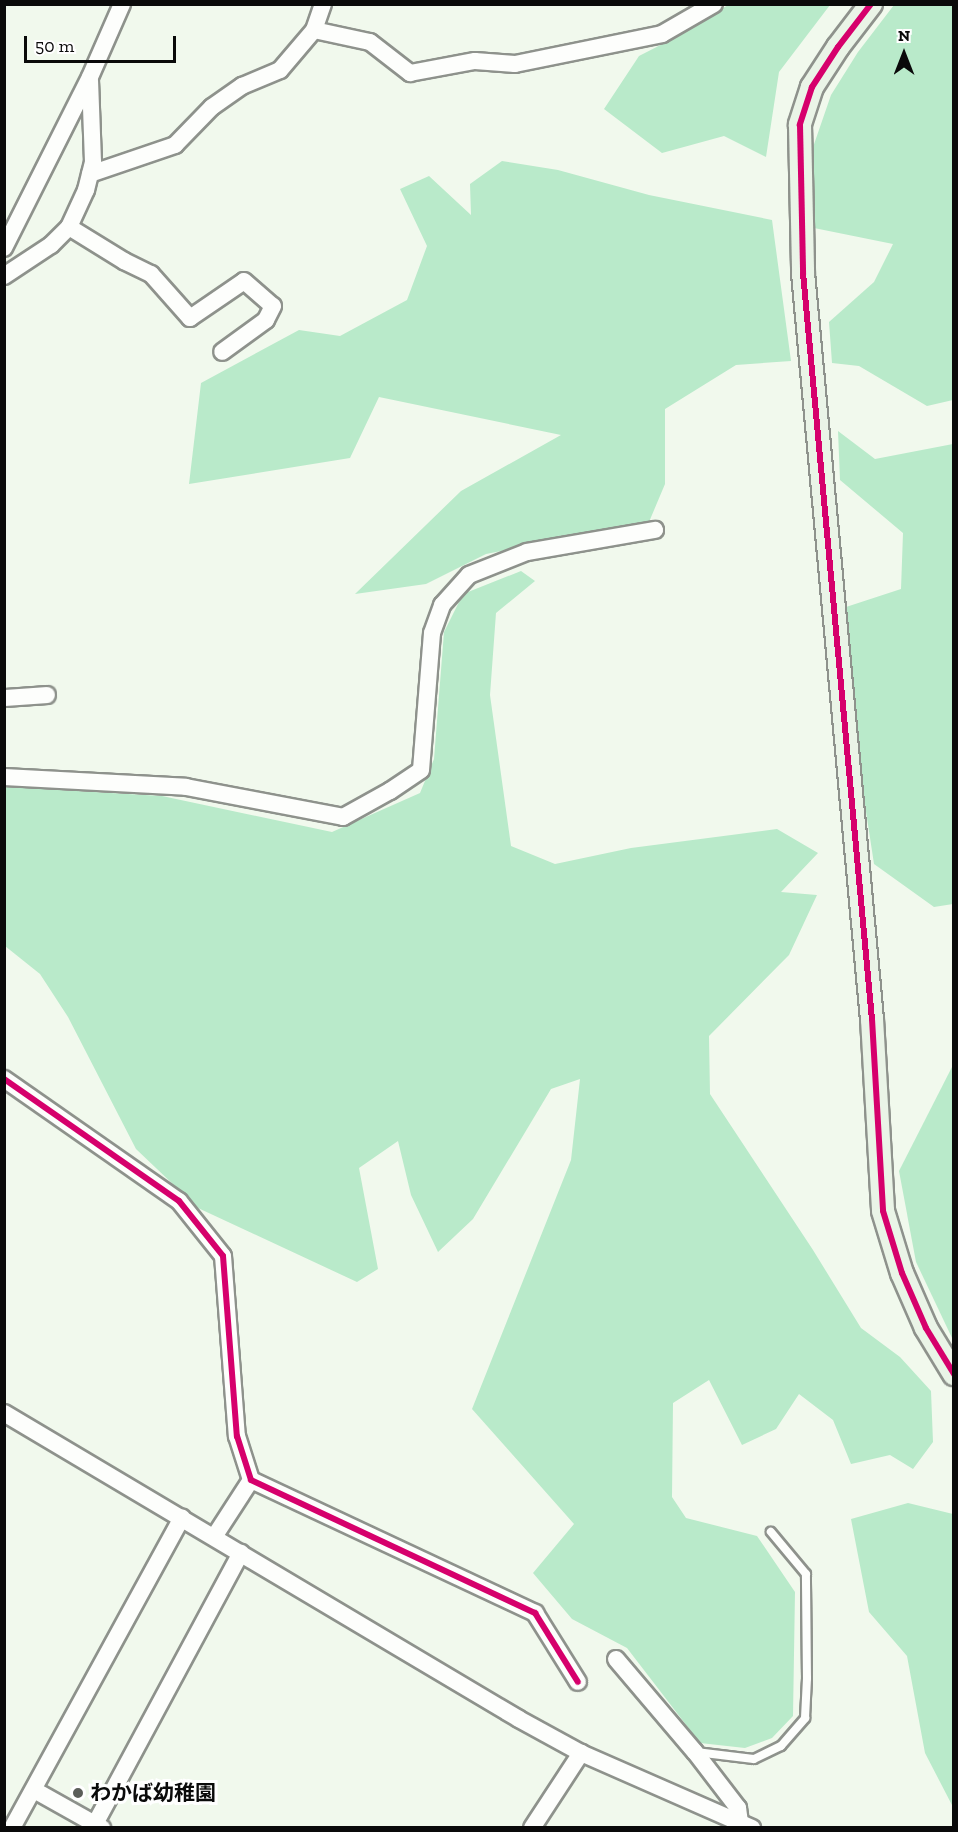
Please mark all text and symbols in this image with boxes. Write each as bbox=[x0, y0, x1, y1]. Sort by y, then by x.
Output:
scale bar bbox=[27, 24, 178, 62]
north arrow bbox=[874, 24, 934, 84]
text: N bbox=[898, 26, 910, 45]
text: 50 m bbox=[35, 35, 74, 57]
place label: わかば幼稚園 bbox=[90, 1780, 216, 1806]
marker: わかば幼稚園 bbox=[71, 1786, 85, 1800]

